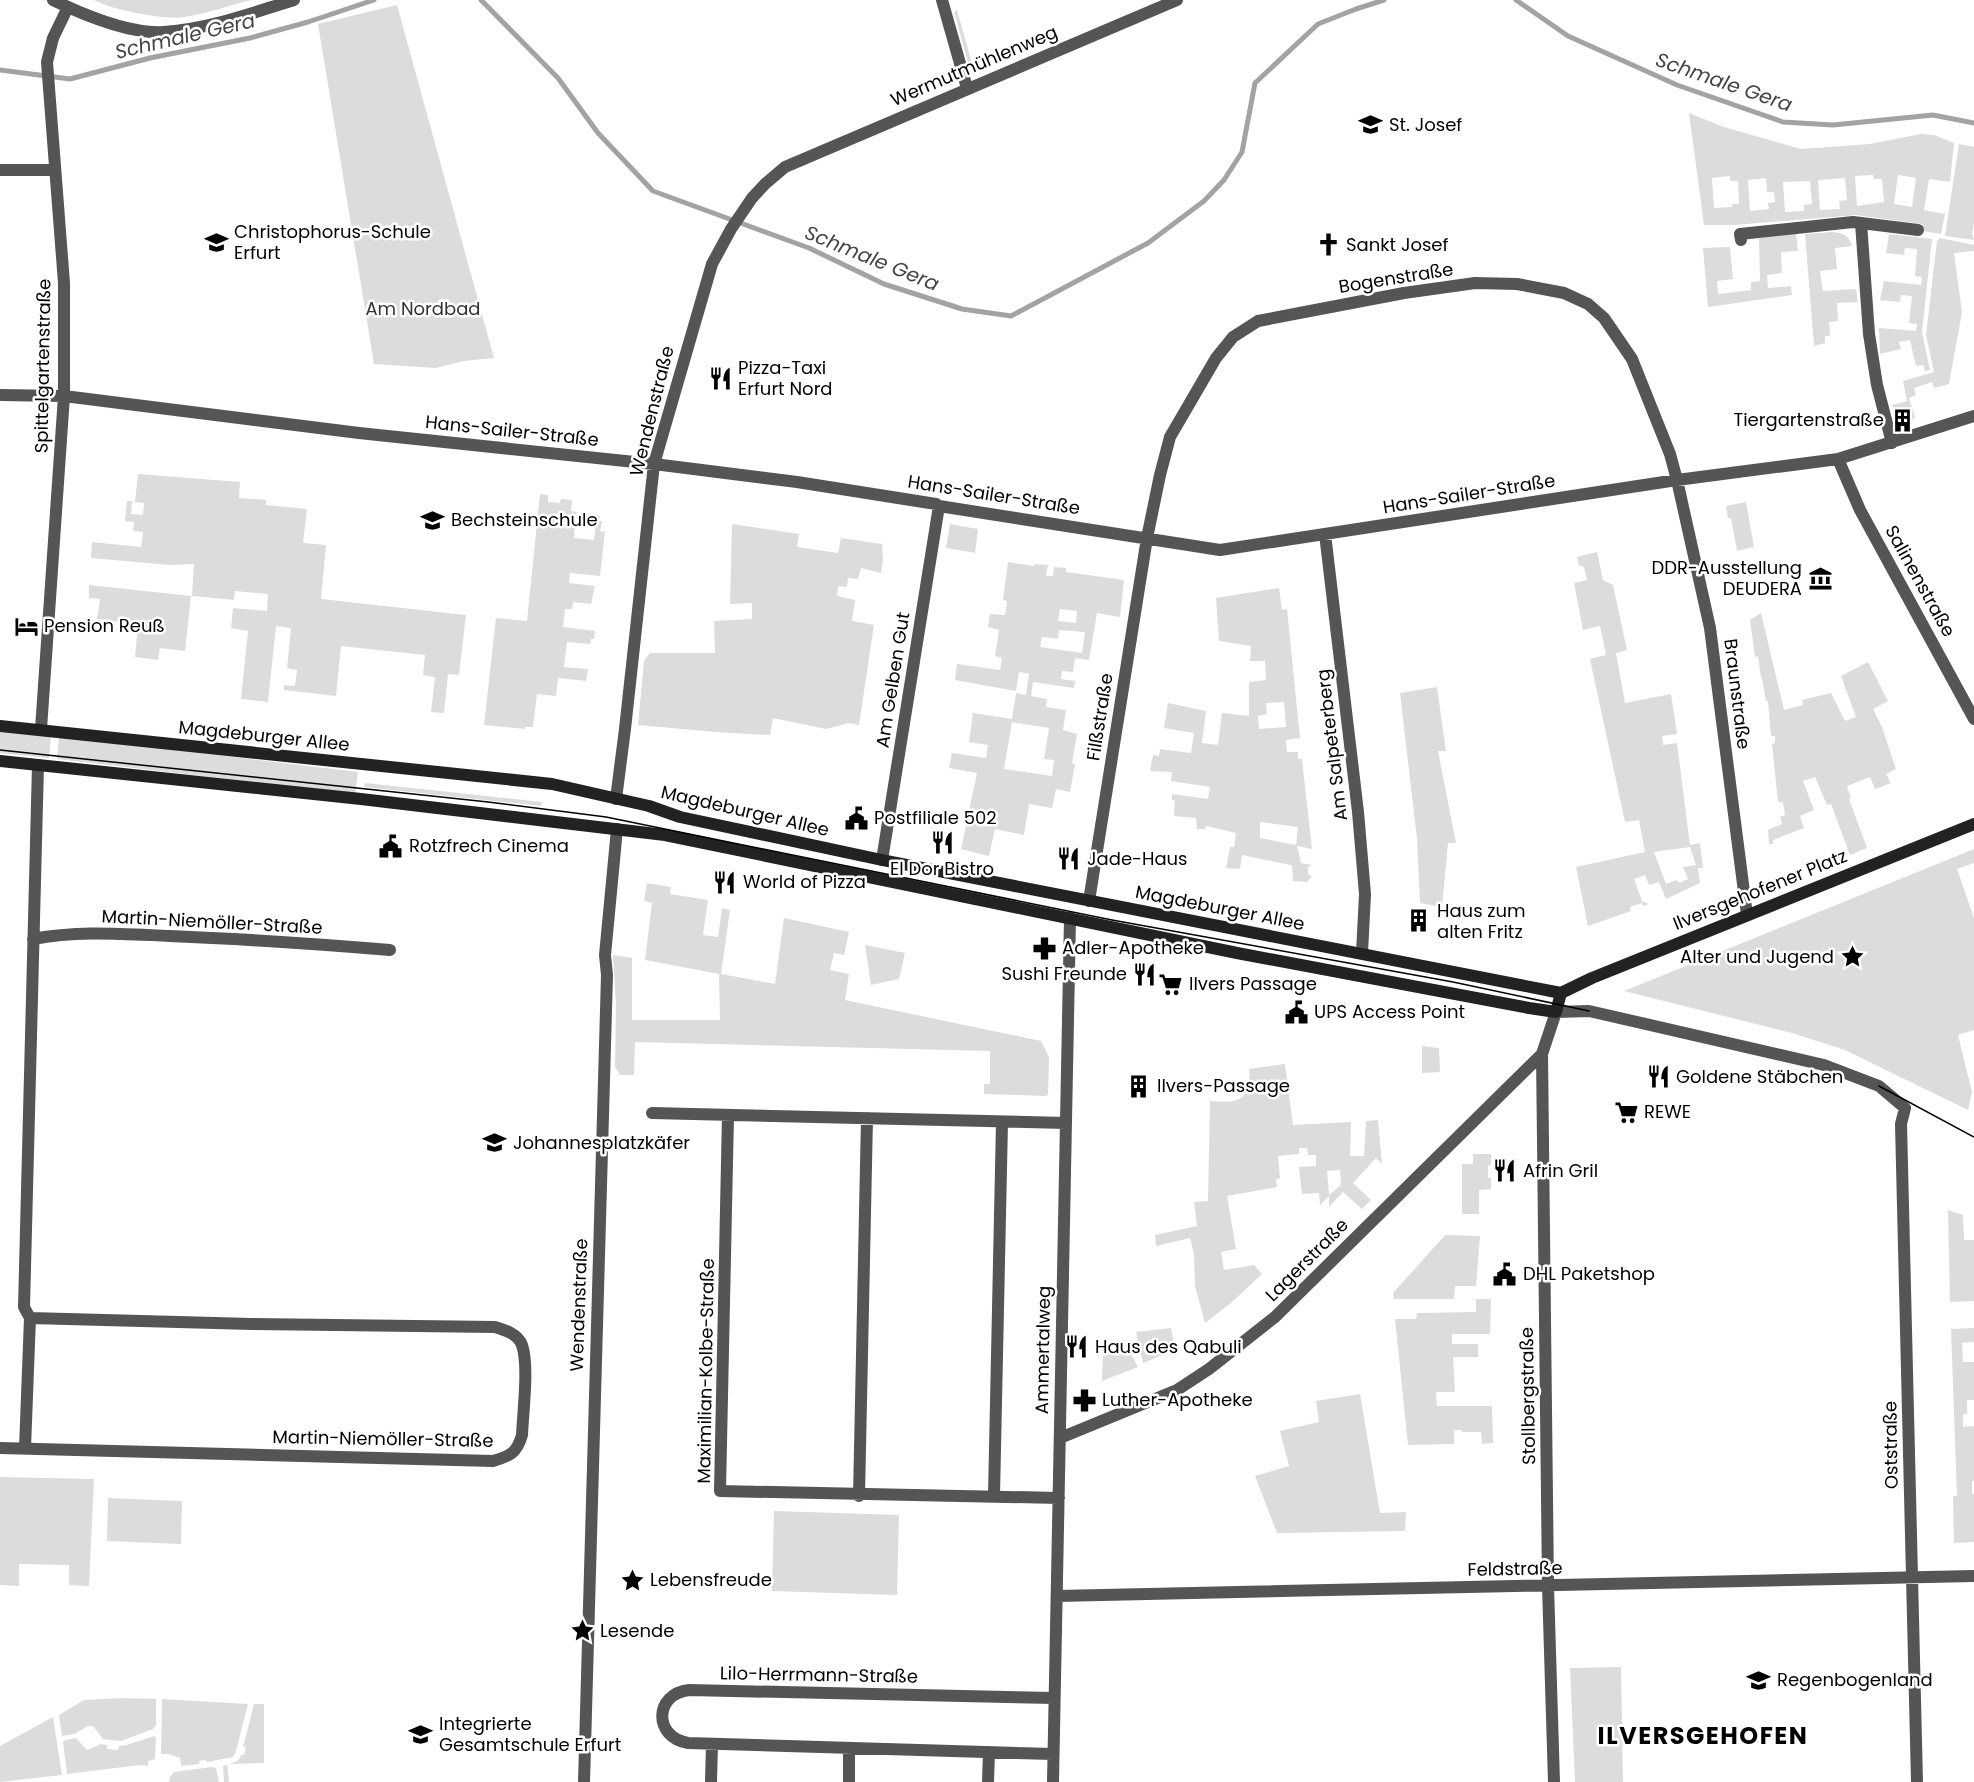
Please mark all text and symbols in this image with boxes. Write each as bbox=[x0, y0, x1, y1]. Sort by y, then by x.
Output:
water label: Schmale Gera bbox=[112, 6, 258, 66]
street label: Wermutmühlenweg bbox=[887, 19, 1061, 112]
water label: Schmale Gera bbox=[1652, 45, 1796, 119]
school or university icon: St. Josef bbox=[1358, 112, 1384, 138]
place label: St. Josef bbox=[1389, 112, 1462, 137]
water label: Schmale Gera bbox=[800, 218, 944, 298]
place label: Christophorus-Schule Erfurt bbox=[234, 219, 431, 265]
school or university icon: Christophorus-Schule Erfurt bbox=[203, 229, 229, 255]
church icon: Sankt Josef bbox=[1315, 232, 1341, 258]
place label: Sankt Josef bbox=[1346, 232, 1448, 257]
street label: Bogenstraße bbox=[1337, 256, 1455, 299]
street label: Spittelgartenstraße bbox=[28, 279, 57, 453]
park label: Am Nordbad bbox=[365, 296, 481, 321]
street label: Wendenstraße bbox=[623, 343, 680, 479]
place label: Pizza-Taxi Erfurt Nord bbox=[738, 355, 833, 401]
restaurant icon: Pizza-Taxi Erfurt Nord bbox=[707, 365, 733, 391]
place label: Tiergartenstraße bbox=[1733, 407, 1884, 432]
building icon: Tiergartenstraße bbox=[1889, 407, 1915, 433]
street label: Hans-Sailer-Straße bbox=[424, 409, 600, 452]
street label: Hans-Sailer-Straße bbox=[1381, 468, 1557, 519]
street label: Hans-Sailer-Straße bbox=[906, 469, 1082, 520]
school or university icon: Bechsteinschule bbox=[420, 507, 446, 533]
place label: Bechsteinschule bbox=[451, 507, 598, 532]
street label: Salinenstraße bbox=[1879, 520, 1961, 641]
place label: DDR-Ausstellung DEUDERA bbox=[1651, 555, 1802, 601]
museum icon: DDR-Ausstellung DEUDERA bbox=[1807, 565, 1833, 591]
street label: Am Gelben Gut bbox=[869, 610, 916, 749]
hotel icon: Pension Reuß bbox=[13, 613, 39, 639]
place label: Pension Reuß bbox=[44, 613, 165, 638]
street label: Braunstraße bbox=[1718, 637, 1757, 751]
street label: Am Salpeterberg bbox=[1310, 668, 1353, 822]
street label: Filßstraße bbox=[1080, 671, 1119, 763]
street label: Magdeburger Allee bbox=[177, 714, 351, 757]
street label: Magdeburger Allee bbox=[659, 779, 832, 842]
public building icon: Postfiliale 502 bbox=[843, 805, 869, 831]
place label: Postfiliale 502 bbox=[874, 805, 997, 830]
restaurant icon: El Dor Bistro bbox=[929, 830, 955, 856]
public building icon: Rotzfrech Cinema bbox=[378, 833, 404, 859]
place label: Rotzfrech Cinema bbox=[409, 833, 569, 858]
street label: Ilversgehofener Platz bbox=[1669, 843, 1851, 936]
restaurant icon: Jade-Haus bbox=[1056, 846, 1082, 872]
place label: Jade-Haus bbox=[1087, 846, 1188, 871]
place label: El Dor Bistro bbox=[890, 856, 994, 881]
restaurant icon: World of Pizza bbox=[712, 869, 738, 895]
place label: World of Pizza bbox=[743, 869, 866, 894]
street label: Magdeburger Allee bbox=[1133, 879, 1307, 936]
place label: Haus zum alten Fritz bbox=[1437, 898, 1526, 944]
street label: Martin-Niemöller-Straße bbox=[101, 903, 323, 940]
building icon: Haus zum alten Fritz bbox=[1406, 908, 1432, 934]
pharmacy icon: Adler-Apotheke bbox=[1031, 935, 1057, 961]
place label: Adler-Apotheke bbox=[1062, 935, 1204, 960]
place label: Alter und Jugend bbox=[1680, 944, 1834, 969]
place icon: Alter und Jugend bbox=[1839, 944, 1865, 970]
place label: Sushi Freunde bbox=[1001, 961, 1127, 986]
restaurant icon: Sushi Freunde bbox=[1132, 961, 1158, 987]
supermarket icon: Ilvers Passage bbox=[1158, 971, 1184, 997]
place label: Ilvers Passage bbox=[1189, 971, 1317, 996]
public building icon: UPS Access Point bbox=[1283, 999, 1309, 1025]
place label: UPS Access Point bbox=[1314, 999, 1465, 1024]
restaurant icon: Goldene Stäbchen bbox=[1645, 1064, 1671, 1090]
place label: Goldene Stäbchen bbox=[1676, 1064, 1843, 1089]
building icon: Ilvers-Passage bbox=[1126, 1073, 1152, 1099]
place label: Ilvers-Passage bbox=[1157, 1073, 1290, 1098]
supermarket icon: REWE bbox=[1613, 1099, 1639, 1125]
place label: REWE bbox=[1644, 1099, 1691, 1124]
school or university icon: Johannesplatzkäfer bbox=[482, 1130, 508, 1156]
place label: Johannesplatzkäfer bbox=[513, 1130, 690, 1155]
restaurant icon: Afrin Gril bbox=[1492, 1158, 1518, 1184]
place label: Afrin Gril bbox=[1523, 1158, 1598, 1183]
street label: Lagerstraße bbox=[1260, 1213, 1354, 1307]
street label: Wendenstraße bbox=[564, 1238, 593, 1372]
street label: Maximilian-Kolbe-Straße bbox=[691, 1258, 720, 1484]
public building icon: DHL Paketshop bbox=[1492, 1261, 1518, 1287]
place label: DHL Paketshop bbox=[1523, 1261, 1655, 1286]
street label: Ammertalweg bbox=[1029, 1286, 1056, 1414]
street label: Stollbergstraße bbox=[1514, 1327, 1541, 1465]
restaurant icon: Haus des Qabuli bbox=[1064, 1334, 1090, 1360]
place label: Haus des Qabuli bbox=[1095, 1334, 1242, 1359]
pharmacy icon: Luther-Apotheke bbox=[1071, 1387, 1097, 1413]
place label: Luther-Apotheke bbox=[1102, 1387, 1253, 1412]
street label: Oststraße bbox=[1877, 1401, 1904, 1489]
street label: Martin-Niemöller-Straße bbox=[272, 1424, 494, 1453]
street label: Feldstraße bbox=[1467, 1555, 1563, 1582]
place icon: Lebensfreude bbox=[619, 1567, 645, 1593]
place label: Lebensfreude bbox=[650, 1567, 772, 1592]
place icon: Lesende bbox=[569, 1618, 595, 1644]
place label: Lesende bbox=[600, 1618, 674, 1643]
street label: Lilo-Herrmann-Straße bbox=[720, 1660, 918, 1689]
school or university icon: Regenbogenland bbox=[1746, 1667, 1772, 1693]
place label: Regenbogenland bbox=[1777, 1667, 1933, 1692]
place label: Integrierte Gesamtschule Erfurt bbox=[439, 1711, 621, 1757]
district label: ILVERSGEHOFEN bbox=[1598, 1719, 1808, 1752]
school or university icon: Integrierte Gesamtschule Erfurt bbox=[408, 1721, 434, 1747]

